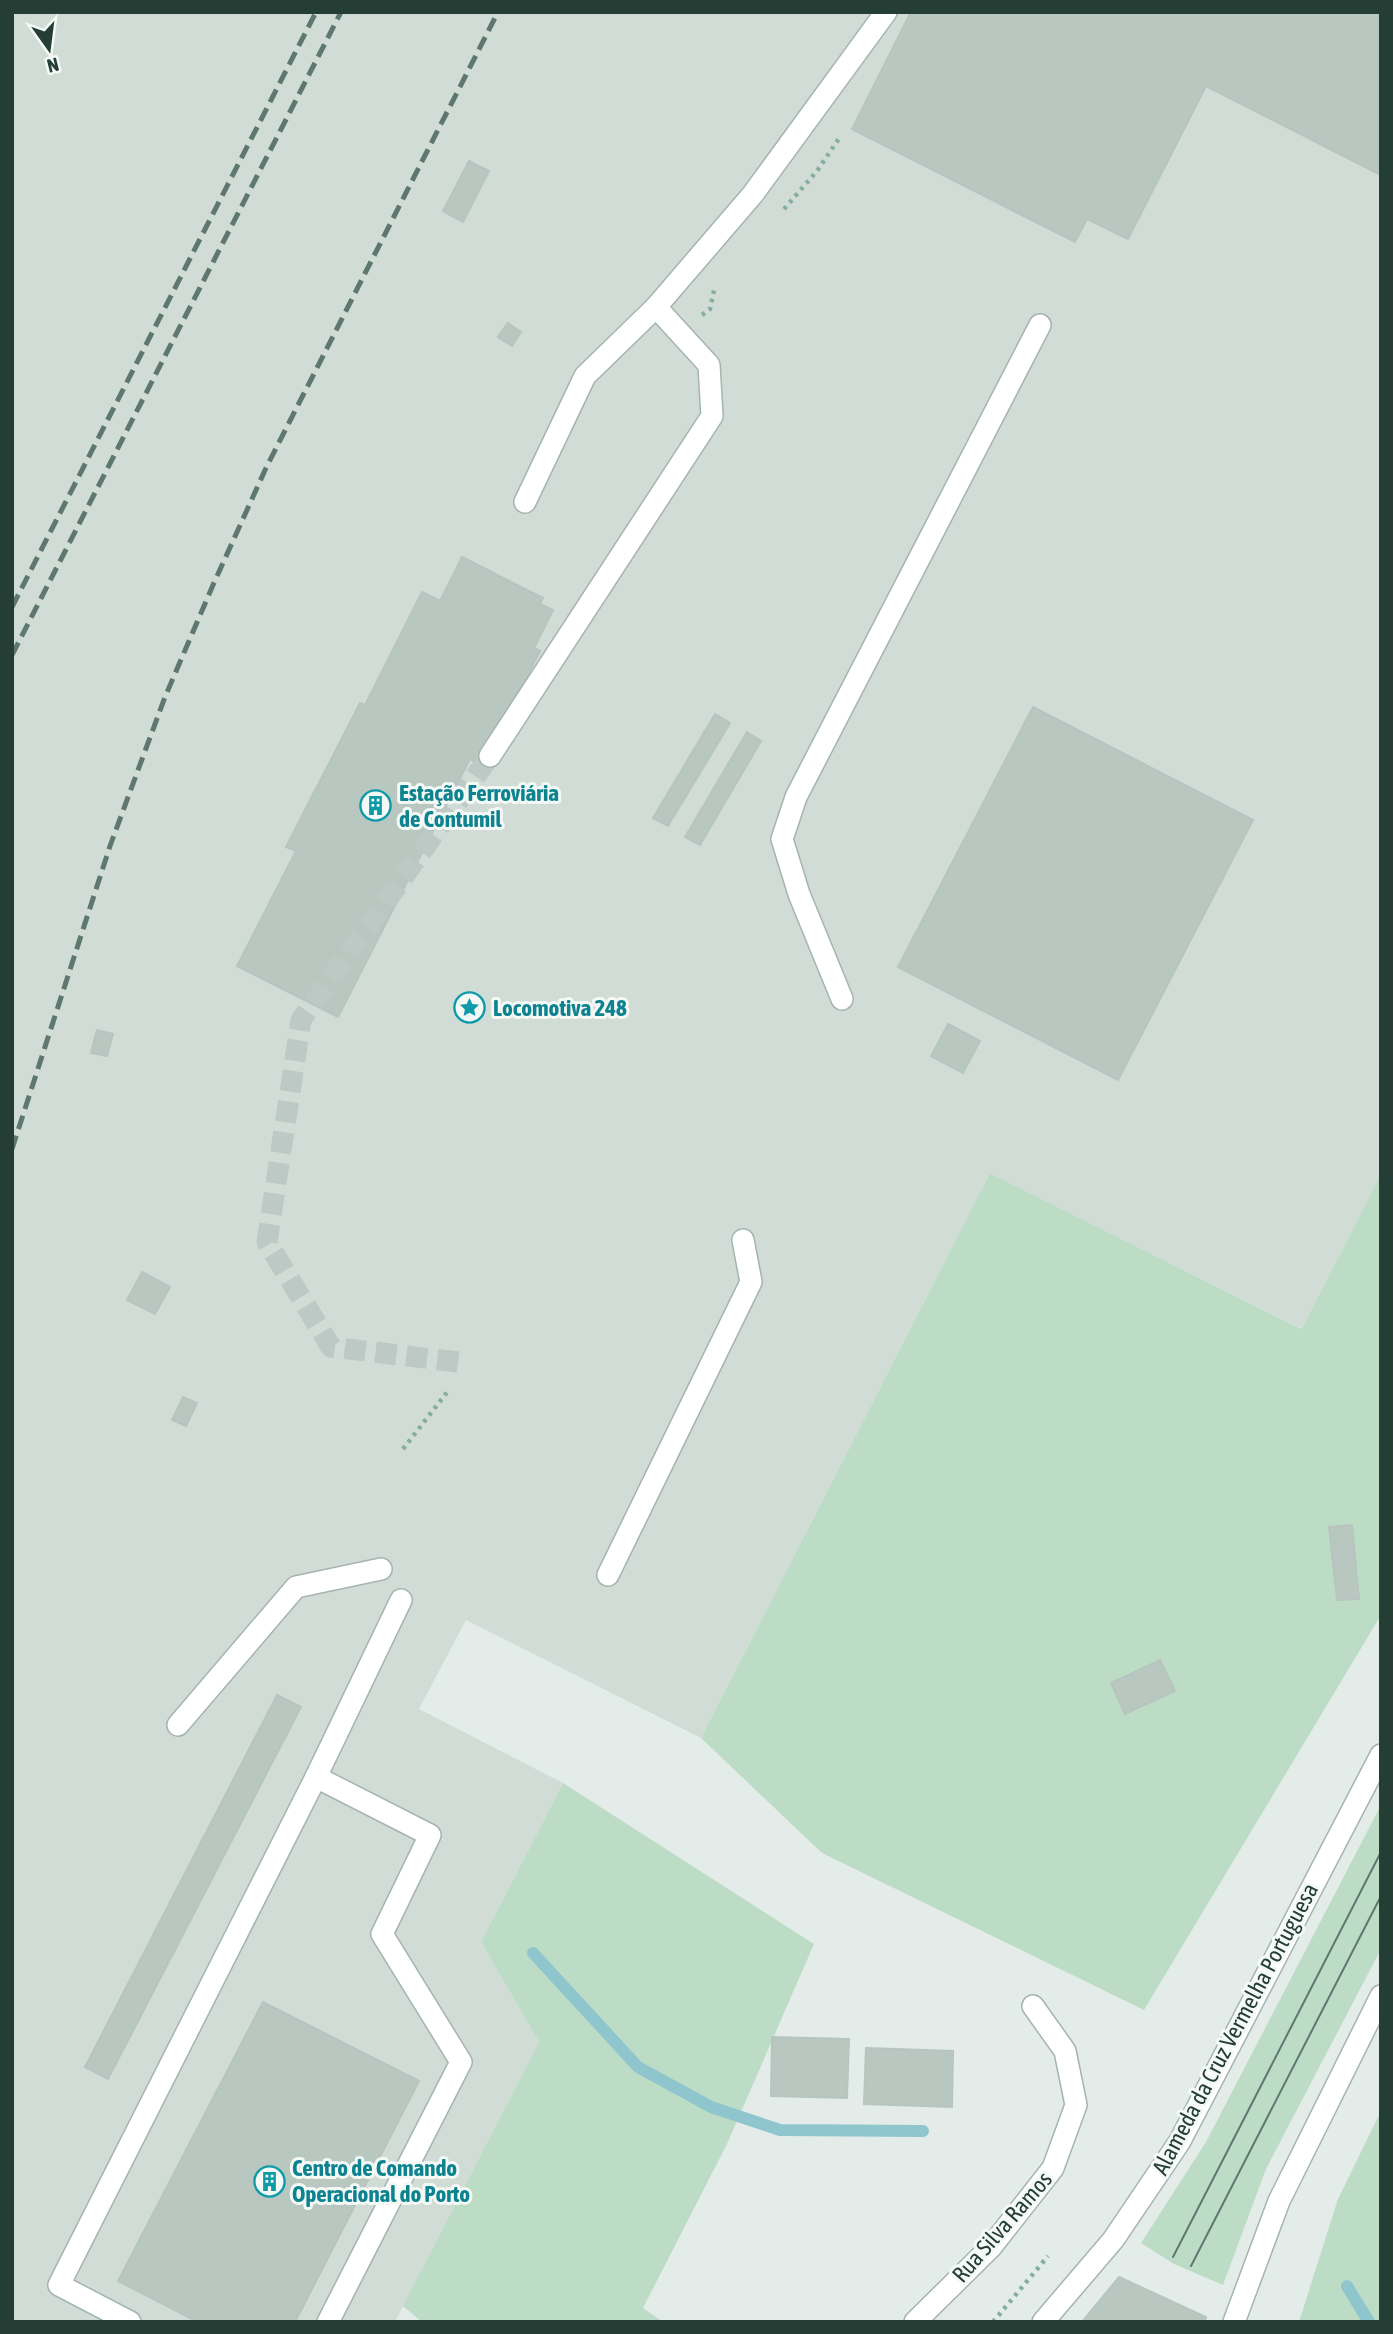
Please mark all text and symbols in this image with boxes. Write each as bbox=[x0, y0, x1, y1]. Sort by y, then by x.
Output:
north arrow bbox=[14, 14, 84, 84]
text: N bbox=[45, 53, 61, 78]
place label: Estação Ferroviária de Contumil bbox=[399, 780, 559, 832]
building icon: Estação Ferroviária de Contumil bbox=[359, 789, 393, 823]
place icon: Locomotiva 248 bbox=[453, 991, 487, 1025]
place label: Locomotiva 248 bbox=[493, 995, 627, 1021]
street label: Alameda da Cruz Vermelha Portuguesa bbox=[1147, 1879, 1323, 2179]
place label: Centro de Comando Operacional do Porto bbox=[292, 2155, 470, 2207]
building icon: Centro de Comando Operacional do Porto bbox=[252, 2164, 286, 2198]
street label: Rua Silva Ramos bbox=[947, 2166, 1057, 2288]

